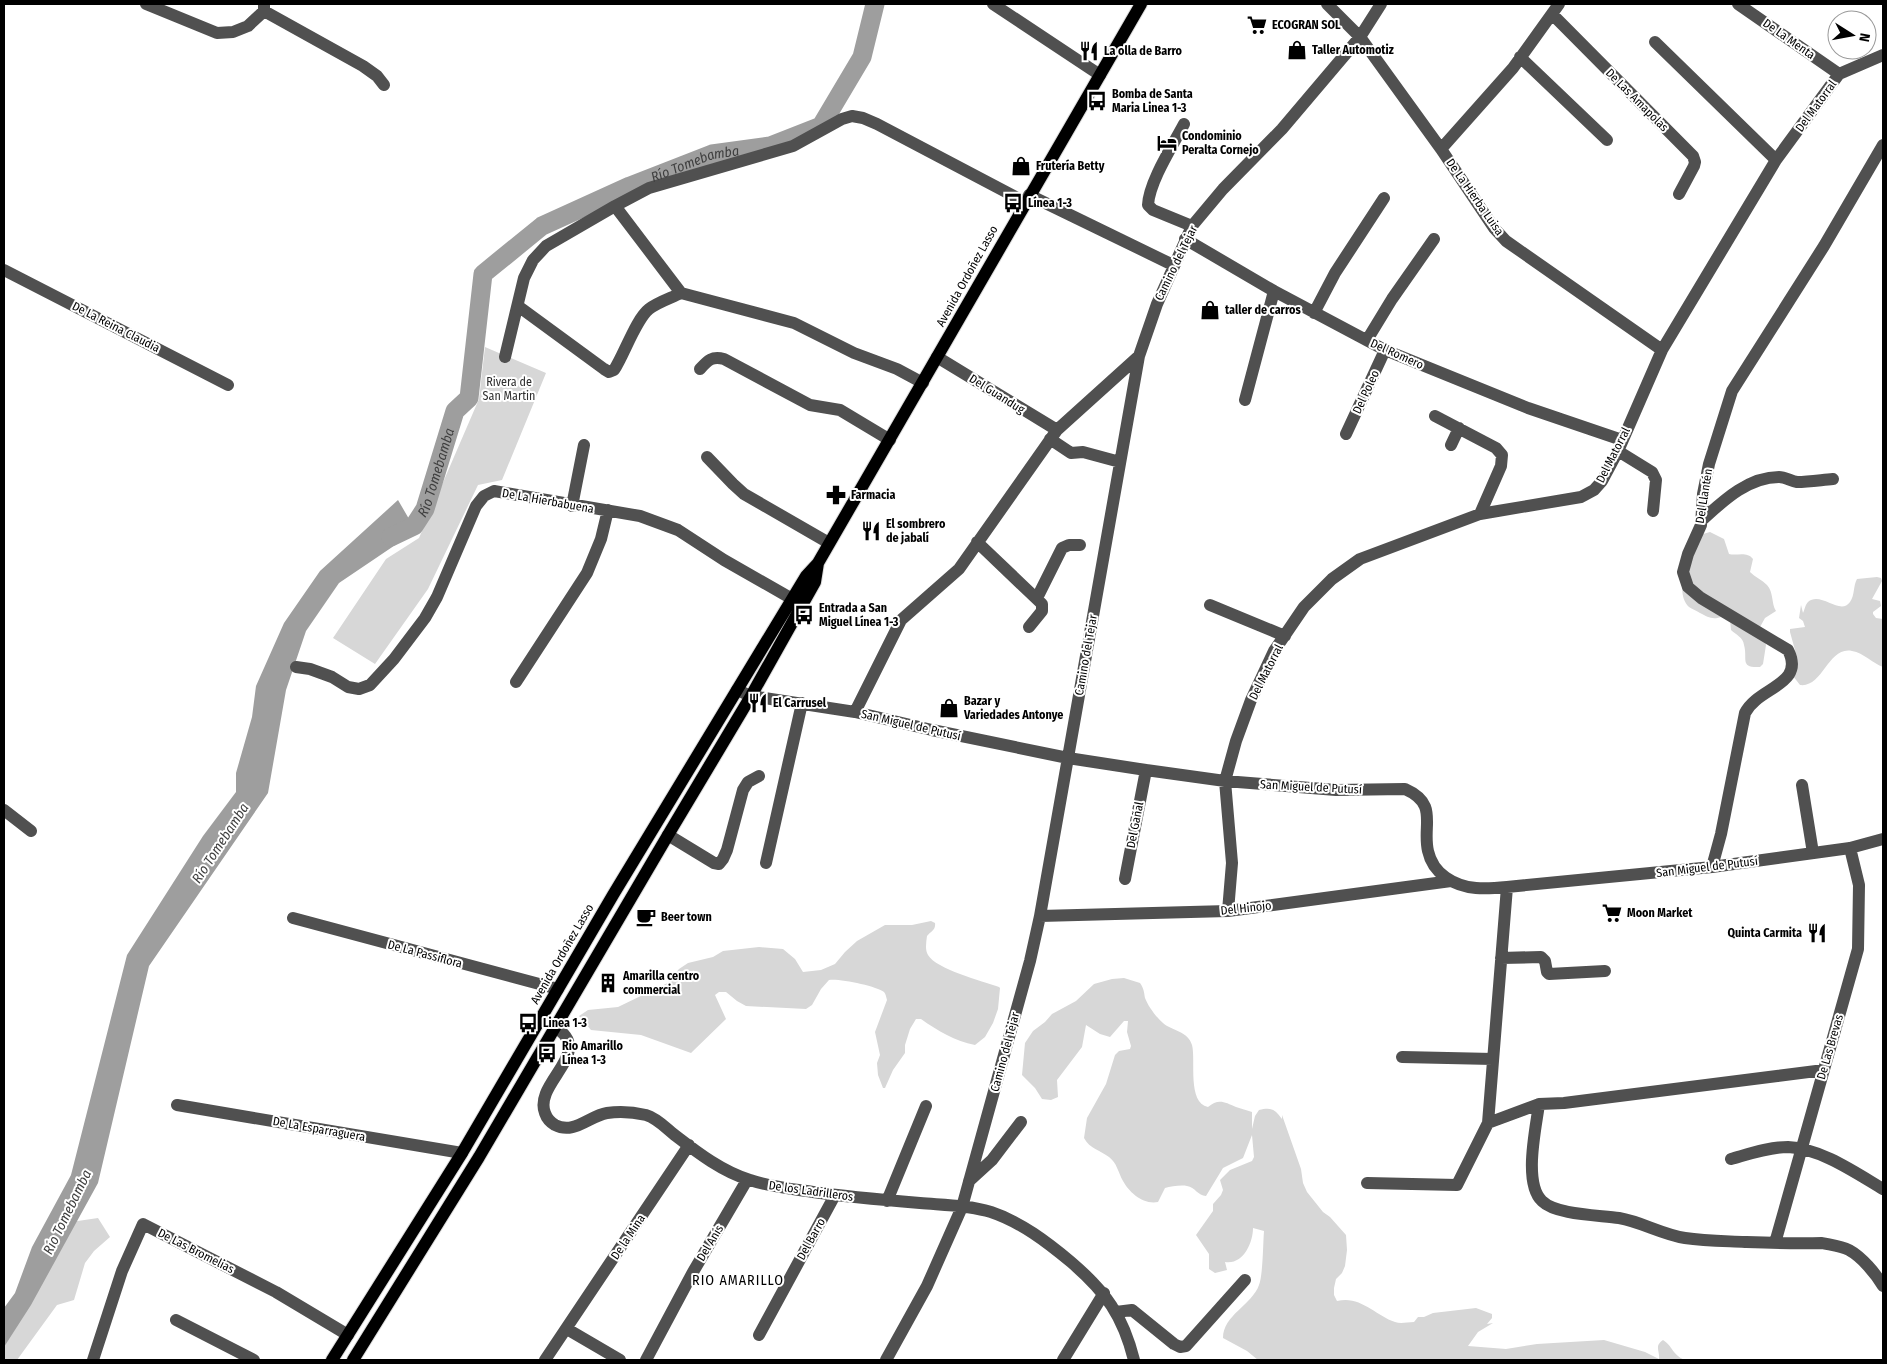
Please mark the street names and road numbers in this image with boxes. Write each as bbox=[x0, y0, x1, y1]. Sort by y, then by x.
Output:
street label: De La Menta bbox=[1760, 16, 1818, 62]
street label: De Las Amapolas bbox=[1603, 66, 1671, 134]
street label: Del Matorral bbox=[1793, 77, 1839, 135]
street label: De La Hierba Luisa bbox=[1443, 156, 1507, 238]
street label: Camino del Tejar bbox=[1152, 222, 1201, 303]
street label: Avenida Ordoñez Lasso bbox=[933, 223, 1001, 329]
street label: De La Reina Claudia bbox=[70, 299, 162, 355]
street label: Del Romero bbox=[1368, 336, 1426, 372]
street label: Del Poleo bbox=[1350, 368, 1382, 416]
street label: Del Guandug bbox=[967, 371, 1028, 417]
street label: Del Matorral bbox=[1593, 425, 1633, 485]
street label: Del Llantén bbox=[1693, 468, 1715, 524]
street label: De La Hierbabuena bbox=[501, 486, 595, 516]
street label: Camino del Tejar bbox=[1072, 613, 1100, 697]
street label: Del Matorral bbox=[1246, 642, 1286, 702]
street label: San Miguel de Putusí bbox=[860, 707, 962, 743]
street label: San Miguel de Putusí bbox=[1260, 777, 1362, 797]
street label: Del Gañal bbox=[1124, 801, 1146, 849]
street label: San Miguel de Putusí bbox=[1656, 854, 1758, 880]
street label: Del Hinojo bbox=[1220, 898, 1272, 918]
street label: Avenida Ordoñez Lasso bbox=[528, 901, 596, 1007]
street label: De La Passiflora bbox=[386, 937, 464, 971]
street label: Camino del Tejar bbox=[988, 1010, 1023, 1093]
street label: De Las Brevas bbox=[1814, 1013, 1846, 1081]
street label: De La Esparraguera bbox=[272, 1114, 366, 1144]
street label: De los Ladrilleros bbox=[768, 1178, 854, 1204]
street label: De la Mina bbox=[608, 1212, 648, 1262]
street label: Del Barro bbox=[794, 1216, 828, 1262]
street label: Del Anís bbox=[694, 1222, 726, 1264]
street label: De Las Bromelias bbox=[156, 1226, 236, 1276]

